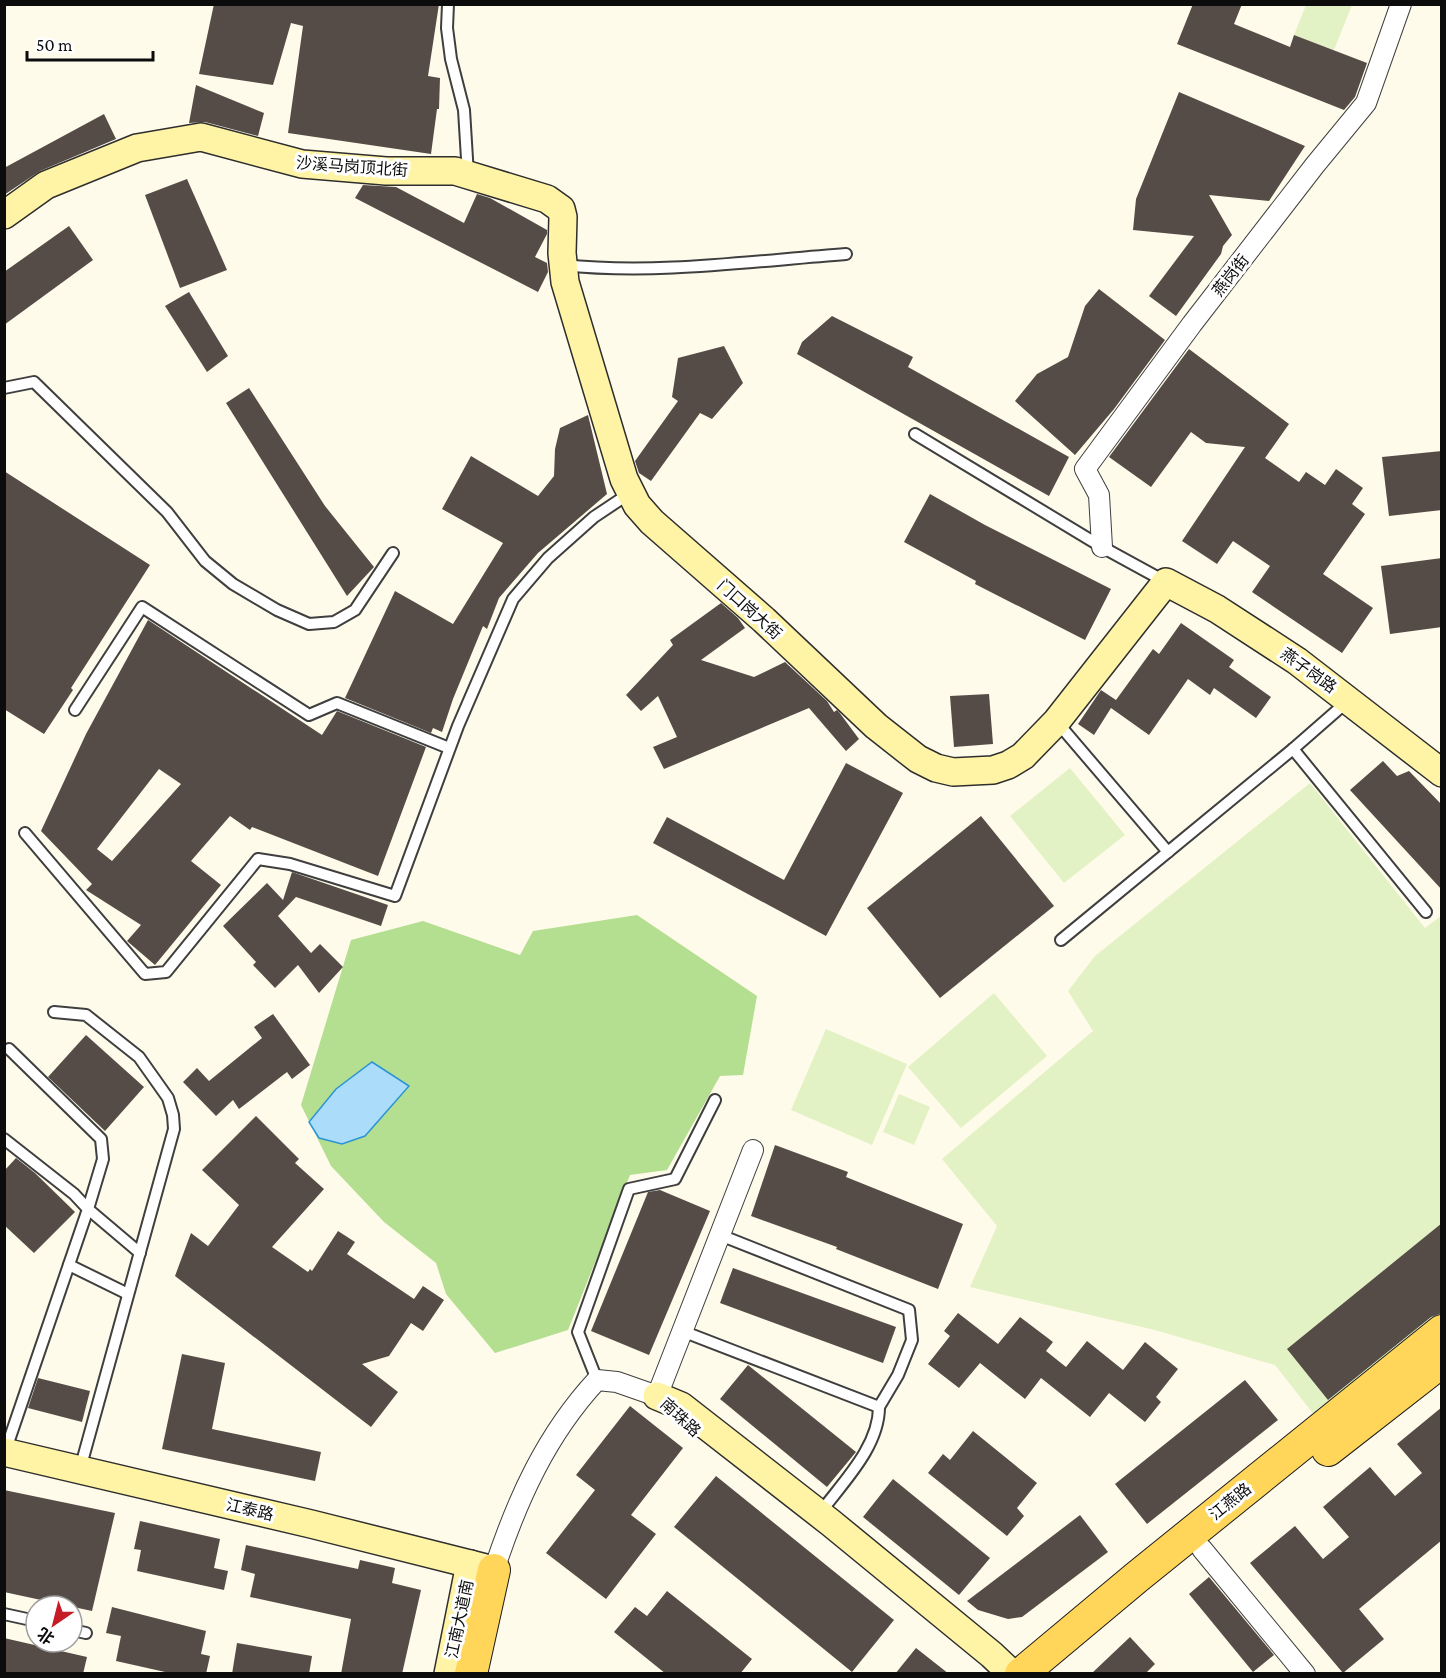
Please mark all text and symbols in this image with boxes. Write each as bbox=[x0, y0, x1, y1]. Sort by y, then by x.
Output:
scale bar bbox=[27, 24, 153, 62]
text: 50 m bbox=[36, 35, 73, 55]
street label: 沙溪马岗顶北街 bbox=[296, 154, 408, 179]
street label: 燕岗街 bbox=[1209, 251, 1252, 299]
street label: 门口岗大街 bbox=[714, 576, 785, 642]
street label: 燕子岗路 bbox=[1278, 645, 1340, 696]
street label: 南珠路 bbox=[657, 1395, 704, 1440]
street label: 江燕路 bbox=[1206, 1480, 1254, 1523]
street label: 江泰路 bbox=[225, 1496, 275, 1523]
street label: 江南大道南 bbox=[443, 1578, 476, 1660]
north arrow bbox=[24, 1594, 84, 1654]
text: 北 bbox=[34, 1624, 57, 1647]

